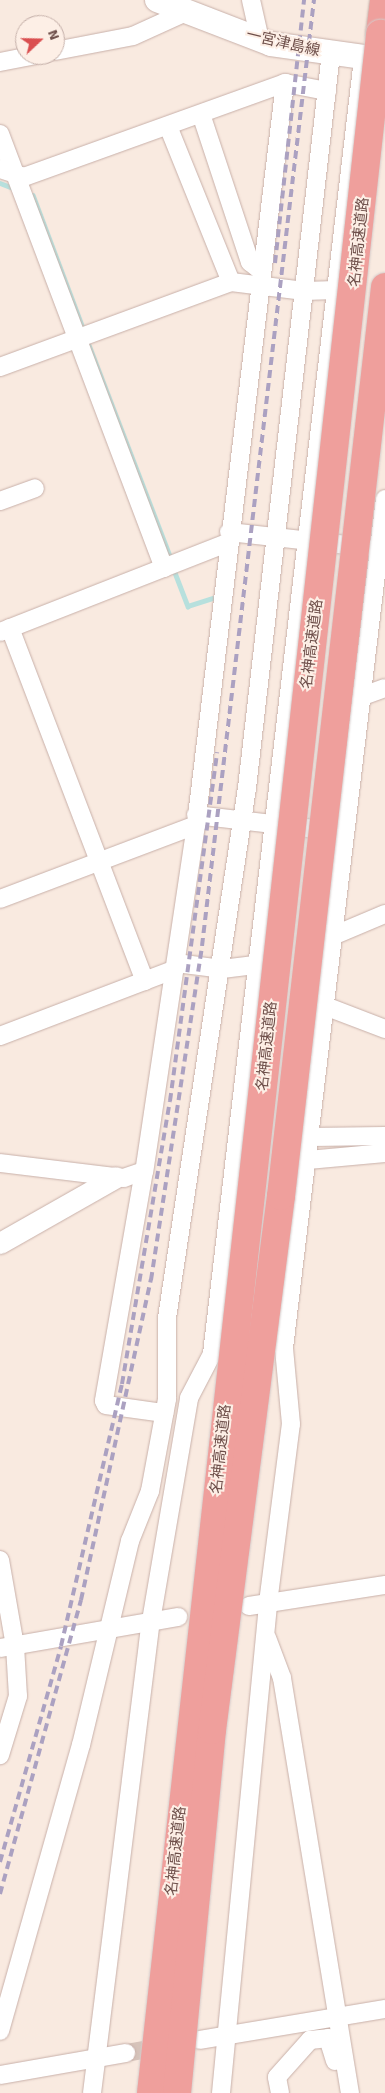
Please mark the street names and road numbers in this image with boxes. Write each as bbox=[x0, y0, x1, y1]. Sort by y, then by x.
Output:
street label: 一宮津島線 bbox=[244, 26, 322, 60]
street label: 名神高速道路 bbox=[345, 196, 373, 288]
street label: 名神高速道路 bbox=[298, 598, 326, 690]
street label: 名神高速道路 bbox=[253, 1000, 281, 1092]
street label: 名神高速道路 bbox=[207, 1403, 235, 1495]
street label: 名神高速道路 bbox=[162, 1805, 190, 1897]

